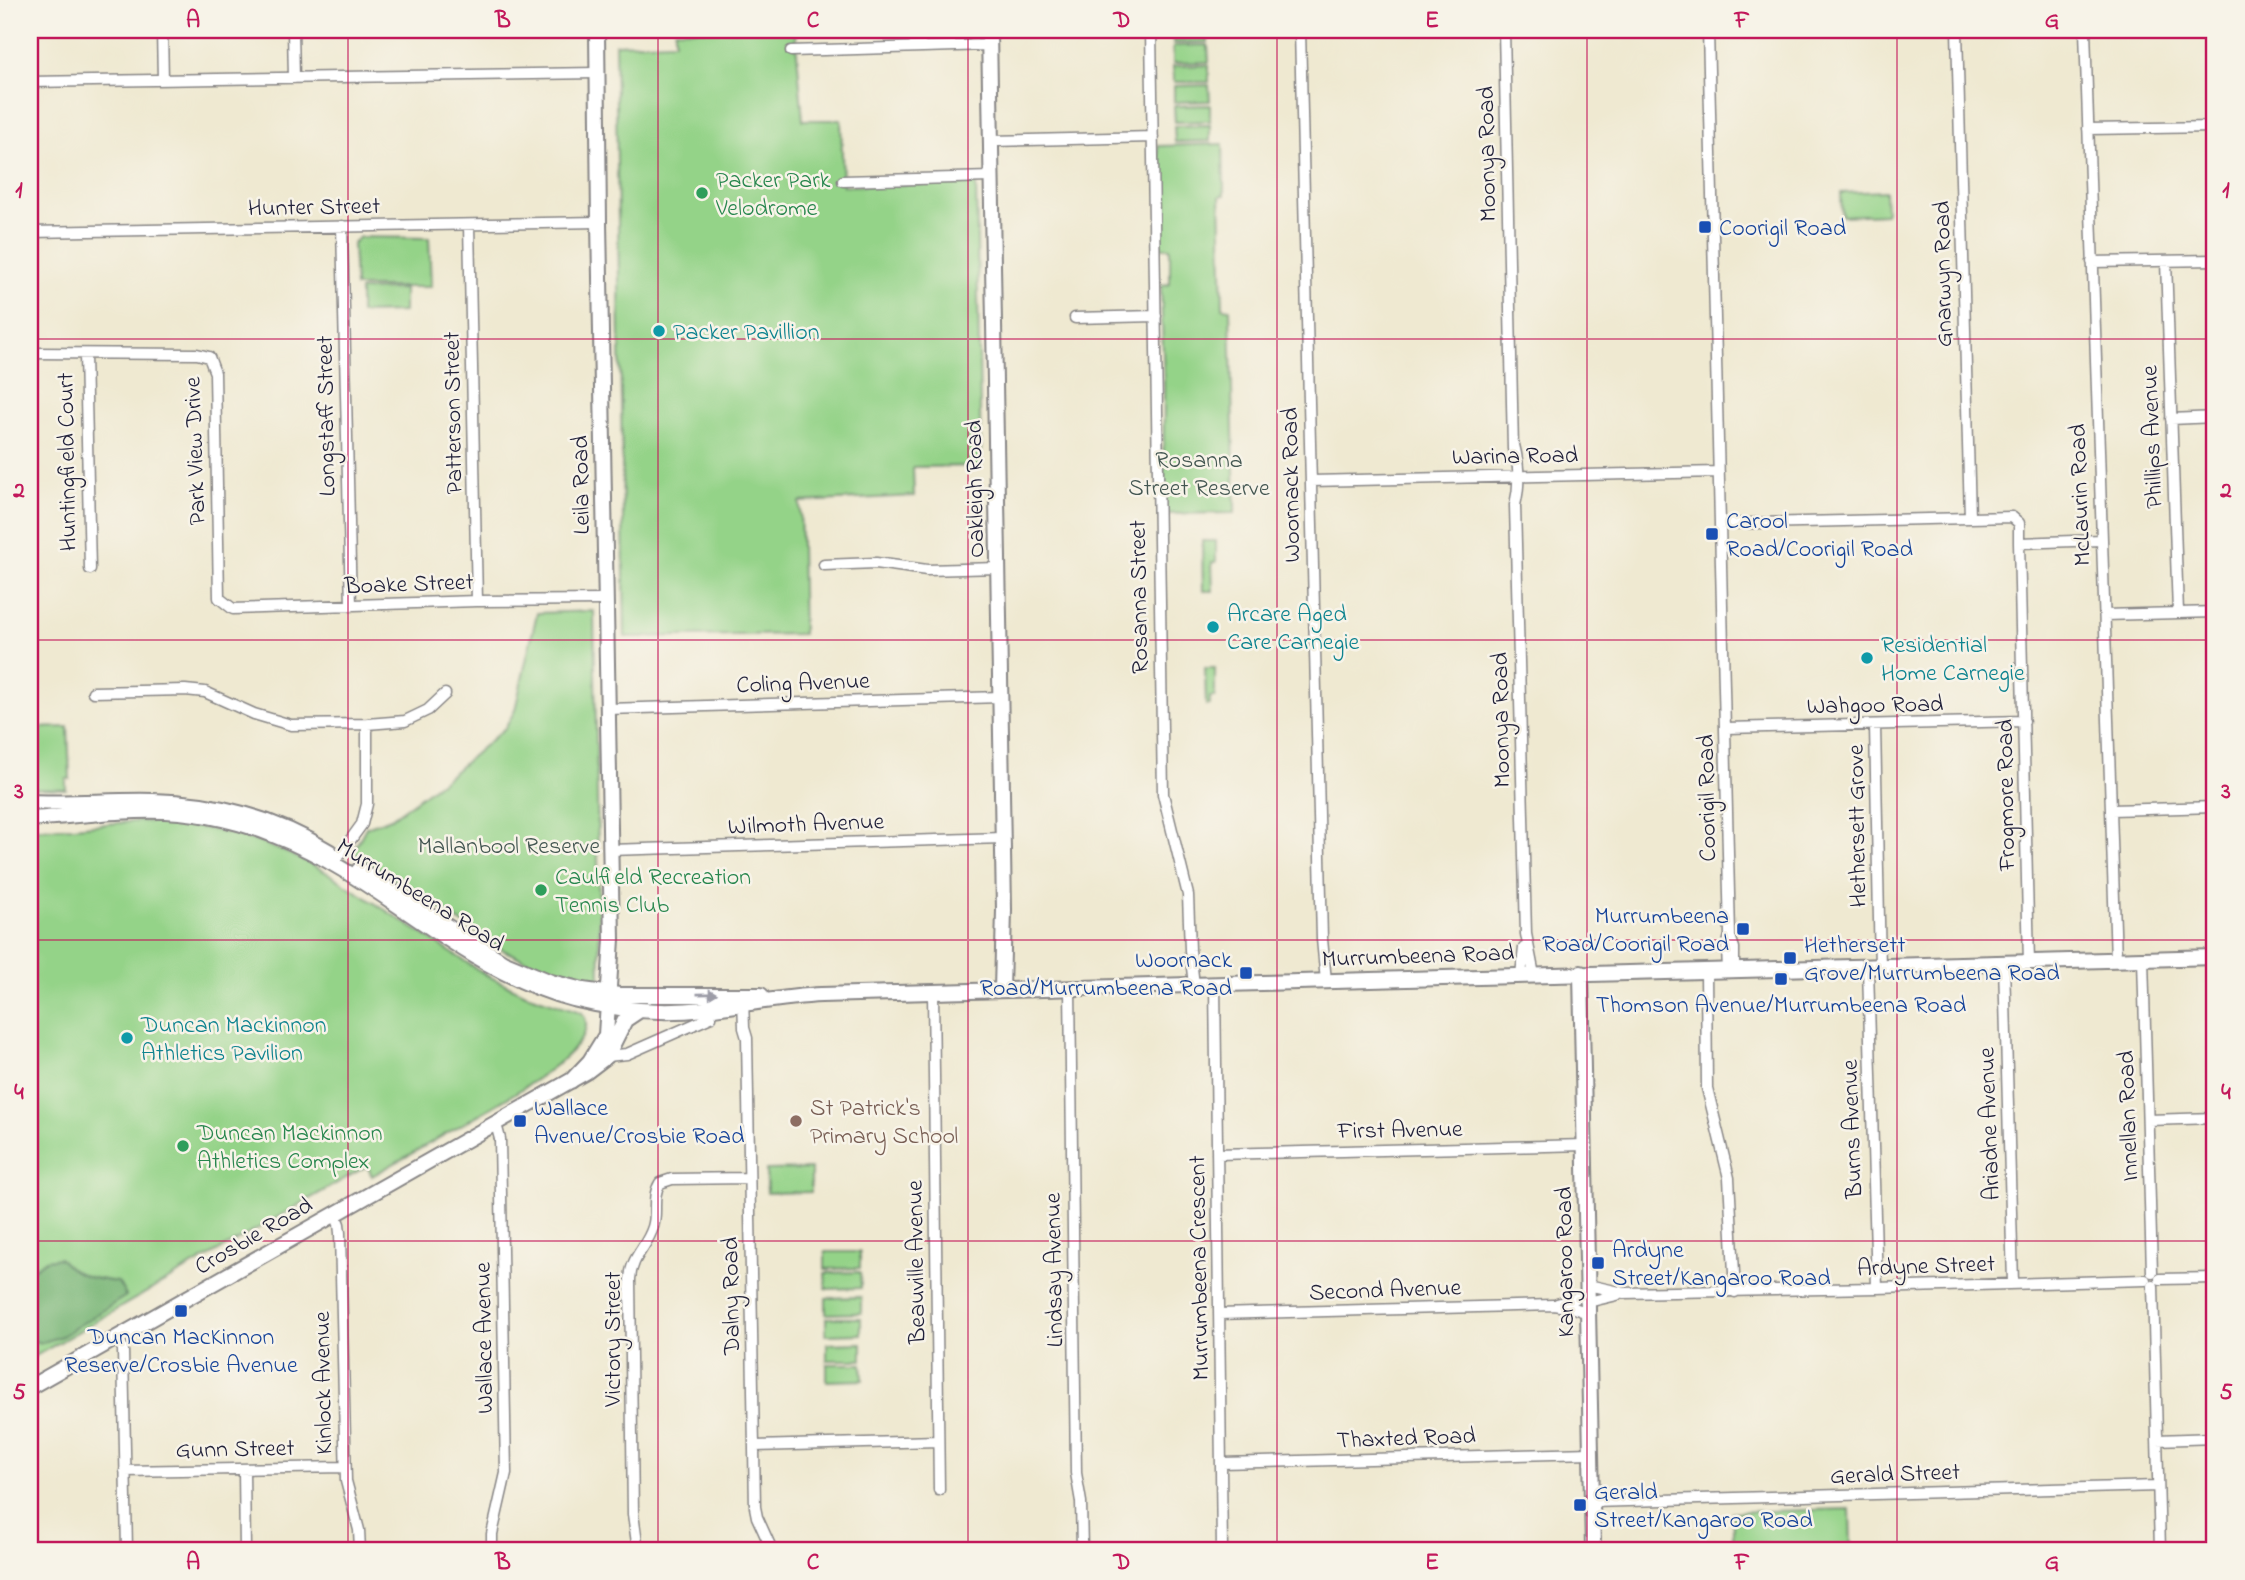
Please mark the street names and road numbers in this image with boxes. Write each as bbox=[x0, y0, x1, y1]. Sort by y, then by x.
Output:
street label: Moonya Road bbox=[1470, 85, 1508, 222]
street label: Hunter Street bbox=[248, 190, 380, 227]
street label: Gnarwyn Road bbox=[1926, 200, 1964, 347]
street label: Patterson Street bbox=[436, 331, 473, 495]
street label: Longstaff Street bbox=[309, 335, 346, 497]
street label: Phillips Avenue bbox=[2133, 364, 2173, 509]
street label: Huntingfield Court bbox=[49, 372, 88, 552]
street label: Park View Drive bbox=[176, 376, 217, 526]
street label: Woornack Road bbox=[1274, 407, 1311, 563]
street label: Oakleigh Road bbox=[958, 419, 995, 558]
street label: McLaurin Road bbox=[2062, 423, 2101, 567]
street label: Leila Road bbox=[564, 435, 601, 535]
street label: Warina Road bbox=[1452, 439, 1579, 476]
street label: Rosanna Street bbox=[1122, 520, 1159, 674]
street label: Boake Street bbox=[343, 566, 474, 605]
street label: Moonya Road bbox=[1484, 651, 1522, 788]
street label: Coling Avenue bbox=[736, 665, 871, 704]
street label: Wahgoo Road bbox=[1806, 688, 1944, 725]
street label: Frogmore Road bbox=[1989, 718, 2026, 872]
street label: Coorigil Road bbox=[1690, 734, 1727, 862]
street label: Hethersett Grove bbox=[1840, 744, 1877, 908]
street label: Wilmoth Avenue bbox=[727, 805, 885, 846]
street label: Murrumbeena Road bbox=[329, 830, 511, 962]
street label: Murrumbeena Road bbox=[1321, 937, 1515, 978]
street label: Ariadne Avenue bbox=[1970, 1046, 2011, 1201]
street label: Innellan Road bbox=[2110, 1049, 2149, 1182]
street label: Burns Avenue bbox=[1834, 1059, 1873, 1200]
street label: First Avenue bbox=[1336, 1113, 1463, 1150]
street label: Murrumbeena Crescent bbox=[1181, 1155, 1220, 1381]
street label: Beauville Avenue bbox=[899, 1180, 936, 1345]
street label: Kangaroo Road bbox=[1548, 1186, 1585, 1338]
street label: Crosbie Road bbox=[189, 1189, 320, 1285]
street label: Lindsay Avenue bbox=[1037, 1192, 1075, 1348]
street label: Dalny Road bbox=[714, 1236, 752, 1356]
street label: Ardyne Street bbox=[1856, 1248, 1996, 1288]
street label: Wallace Avenue bbox=[467, 1262, 504, 1414]
street label: Victory Street bbox=[597, 1271, 633, 1408]
street label: Second Avenue bbox=[1308, 1271, 1462, 1312]
street label: Kinlock Avenue bbox=[306, 1311, 343, 1455]
street label: Thaxted Road bbox=[1336, 1420, 1477, 1459]
street label: Gunn Street bbox=[175, 1432, 295, 1469]
street label: Gerald Street bbox=[1829, 1456, 1961, 1495]

